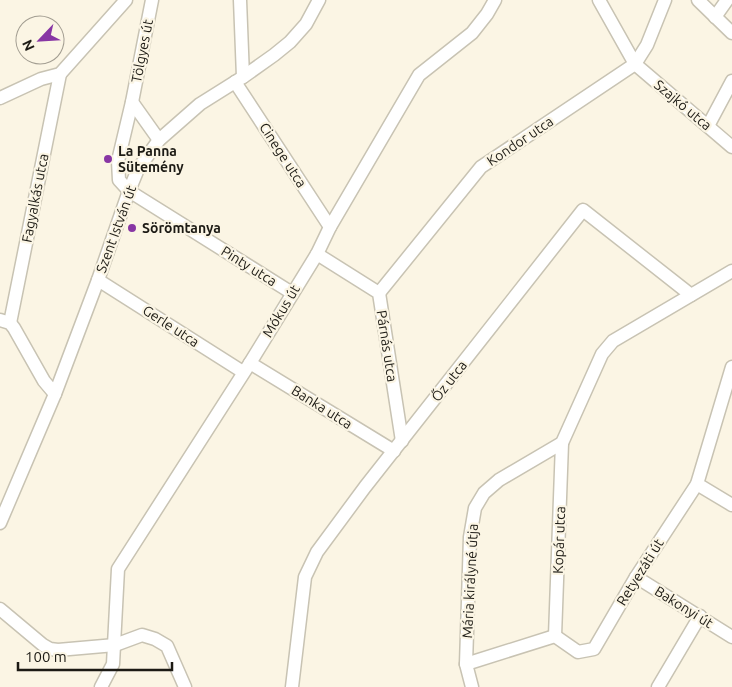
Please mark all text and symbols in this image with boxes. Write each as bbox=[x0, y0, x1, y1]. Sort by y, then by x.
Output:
north arrow bbox=[15, 15, 65, 65]
street label: Tölgyes út bbox=[128, 17, 156, 84]
text: N bbox=[19, 37, 38, 54]
street label: Szajkó utca bbox=[651, 76, 715, 134]
street label: Kondor utca bbox=[484, 113, 556, 169]
street label: Cinege utca bbox=[256, 120, 310, 190]
place label: La Panna Sütemény bbox=[118, 143, 184, 175]
street label: Fagyalkás utca bbox=[19, 152, 51, 244]
marker: La Panna Sütemény bbox=[102, 153, 114, 165]
street label: Szent István út bbox=[93, 183, 139, 275]
place label: Sörömtanya bbox=[142, 220, 221, 236]
marker: Sörömtanya bbox=[126, 222, 138, 234]
street label: Pinty utca bbox=[218, 243, 280, 289]
street label: Mókus út bbox=[259, 282, 303, 340]
street label: Gerle utca bbox=[140, 302, 202, 350]
street label: Párnás utca bbox=[373, 309, 401, 383]
street label: Őz utca bbox=[427, 357, 470, 405]
street label: Banka utca bbox=[289, 382, 355, 432]
street label: Kopár utca bbox=[550, 506, 568, 574]
street label: Mária királyné útja bbox=[459, 523, 481, 639]
street label: Retyezáti út bbox=[613, 535, 667, 608]
street label: Bakonyi út bbox=[652, 583, 717, 631]
scale bar bbox=[18, 640, 171, 672]
text: 100 m bbox=[25, 648, 67, 665]

